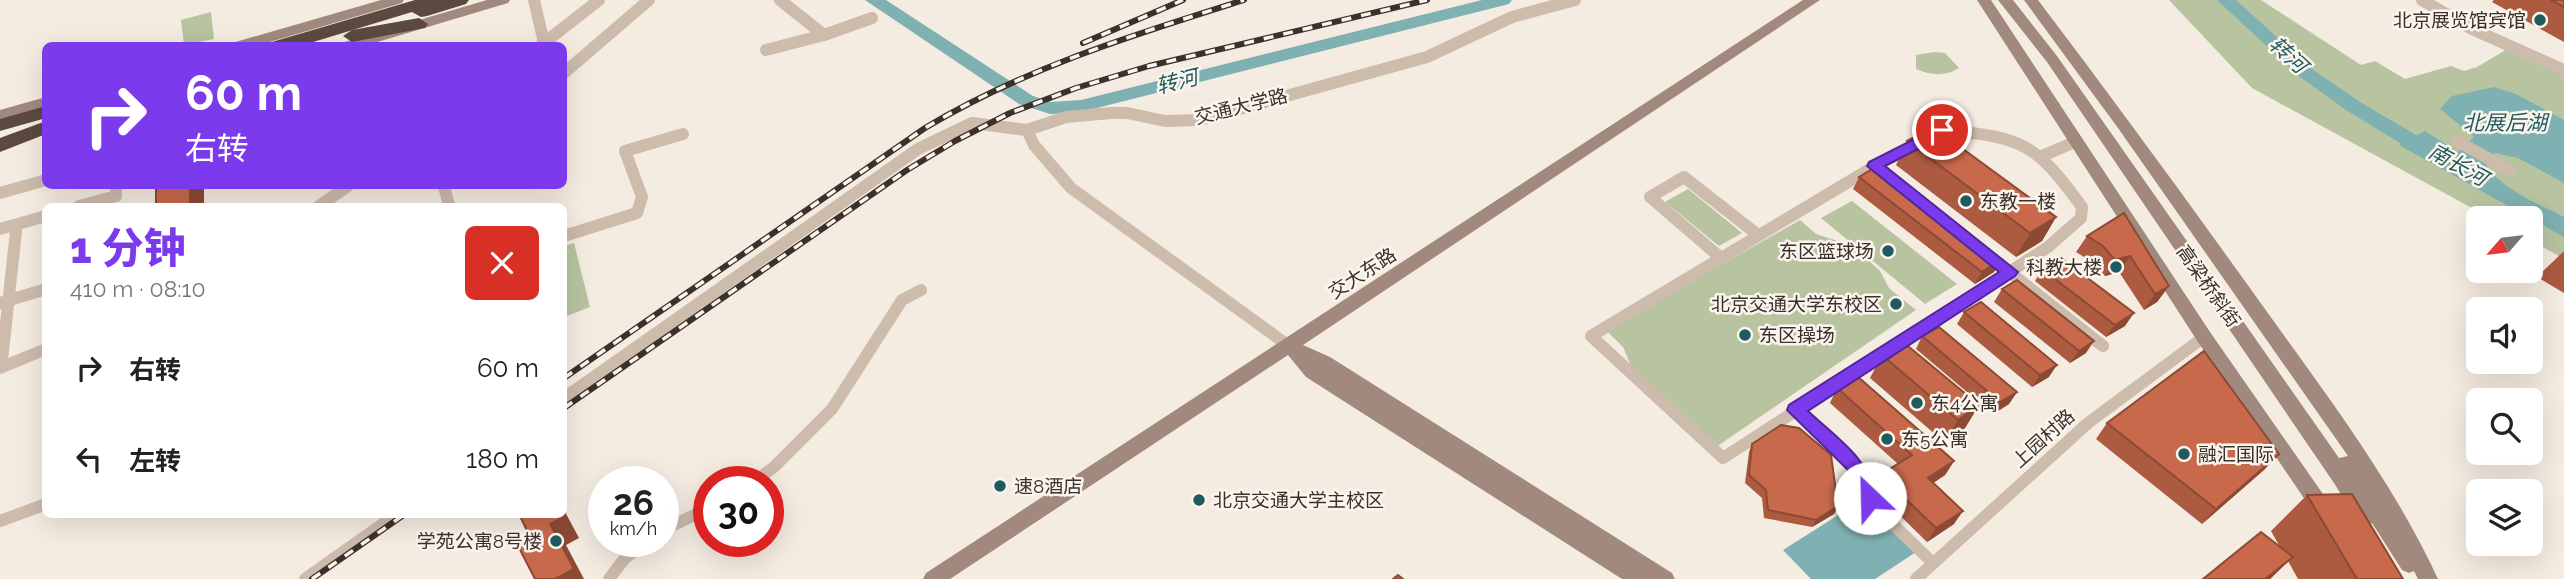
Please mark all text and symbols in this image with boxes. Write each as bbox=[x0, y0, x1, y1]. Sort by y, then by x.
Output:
place label: 北京展览馆宾馆 bbox=[2393, 9, 2526, 31]
marker: 北京展览馆宾馆 bbox=[2532, 12, 2548, 28]
water label: 转河 bbox=[2264, 31, 2315, 81]
water label: 转河 bbox=[1153, 63, 1204, 99]
text: 60 m bbox=[185, 64, 302, 121]
icon: right bbox=[70, 70, 161, 161]
street label: 交通大学路 bbox=[1192, 84, 1290, 128]
pin bbox=[1912, 100, 1972, 160]
water label: 北展后湖 bbox=[2463, 110, 2550, 135]
icon: arrive bbox=[1923, 111, 1961, 149]
text: 右转 bbox=[185, 130, 249, 167]
water label: 南长河 bbox=[2425, 138, 2495, 193]
place label: 东教一楼 bbox=[1980, 190, 2056, 212]
marker: 东教一楼 bbox=[1958, 193, 1974, 209]
north arrow bbox=[2466, 206, 2543, 284]
map controls bbox=[2466, 206, 2543, 556]
text: 1 分钟 bbox=[70, 224, 186, 273]
button: close bbox=[465, 226, 539, 300]
place label: 东区篮球场 bbox=[1779, 240, 1874, 262]
street label: 高梁桥斜街 bbox=[2173, 241, 2245, 331]
street label: 交大东路 bbox=[1324, 243, 1400, 303]
marker: 东区篮球场 bbox=[1880, 243, 1896, 259]
place label: 科教大楼 bbox=[2026, 256, 2102, 278]
marker: 科教大楼 bbox=[2108, 259, 2124, 275]
text: 410 m · 08:10 bbox=[70, 275, 206, 302]
place label: 北京交通大学东校区 bbox=[1711, 293, 1882, 315]
marker: 北京交通大学东校区 bbox=[1888, 296, 1904, 312]
button: sound bbox=[2466, 297, 2543, 374]
place label: 东区操场 bbox=[1759, 324, 1835, 346]
marker: 东区操场 bbox=[1737, 327, 1753, 343]
icon: right bbox=[70, 349, 108, 387]
text: 60 m bbox=[477, 353, 539, 383]
text: 右转 bbox=[129, 355, 181, 385]
button: search bbox=[2466, 388, 2543, 465]
place label: 东4公寓 bbox=[1931, 392, 1998, 414]
marker: 东4公寓 bbox=[1909, 395, 1925, 411]
street label: 上园村路 bbox=[2007, 404, 2079, 472]
place label: 东5公寓 bbox=[1901, 428, 1968, 450]
marker: 东5公寓 bbox=[1879, 431, 1895, 447]
icon: left bbox=[70, 440, 108, 478]
place label: 融汇国际 bbox=[2198, 443, 2274, 465]
text: 180 m bbox=[466, 444, 539, 474]
text: 左转 bbox=[129, 446, 181, 476]
marker: 融汇国际 bbox=[2176, 446, 2192, 462]
position arrow bbox=[1833, 461, 1907, 535]
speed limit sign: 30 bbox=[693, 466, 784, 557]
place label: 速8酒店 bbox=[1014, 475, 1082, 497]
marker: 速8酒店 bbox=[992, 478, 1008, 494]
button: layers bbox=[2466, 479, 2543, 556]
text: 26 bbox=[613, 482, 654, 523]
place label: 北京交通大学主校区 bbox=[1213, 489, 1384, 511]
marker: 北京交通大学主校区 bbox=[1191, 492, 1207, 508]
text: km/h bbox=[610, 518, 657, 539]
place label: 学苑公寓8号楼 bbox=[417, 530, 542, 552]
marker: 学苑公寓8号楼 bbox=[548, 533, 564, 549]

